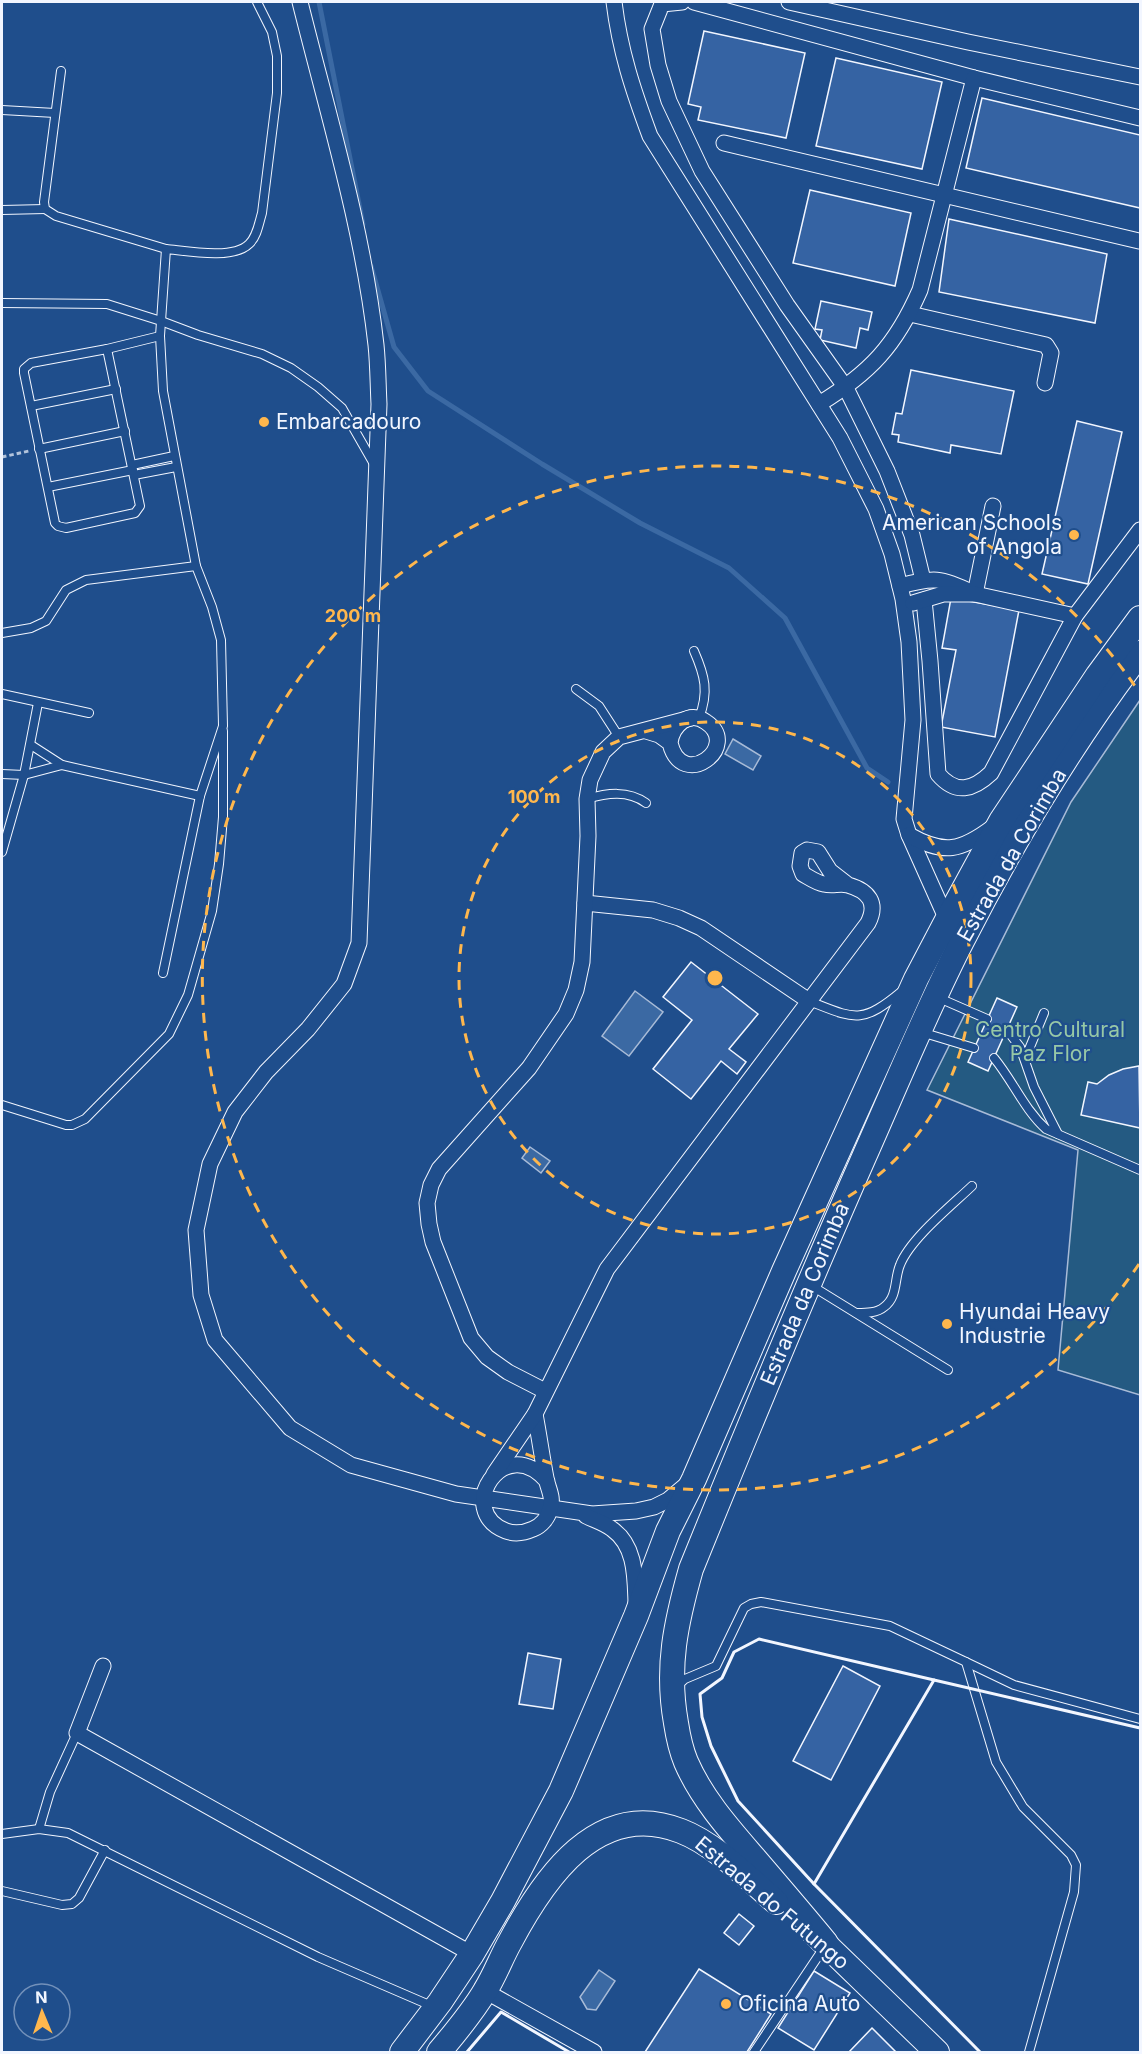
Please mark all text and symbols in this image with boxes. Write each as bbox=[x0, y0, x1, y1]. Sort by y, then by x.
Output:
place label: Embarcadouro bbox=[276, 409, 421, 434]
marker: Embarcadouro bbox=[257, 415, 271, 429]
place label: American Schools of Angola bbox=[882, 510, 1062, 559]
marker: American Schools of Angola bbox=[1067, 528, 1081, 542]
text: 200 m bbox=[325, 605, 381, 626]
street label: Estrada da Corimba bbox=[952, 764, 1071, 946]
text: 100 m bbox=[508, 786, 560, 807]
centre of rings bbox=[705, 968, 725, 988]
park label: Centro Cultural Paz Flor bbox=[975, 1017, 1125, 1066]
street label: Estrada da Corimba bbox=[755, 1199, 854, 1389]
place label: Hyundai Heavy Industrie bbox=[959, 1299, 1110, 1348]
marker: Hyundai Heavy Industrie bbox=[940, 1317, 954, 1331]
street label: Estrada do Futungo bbox=[690, 1831, 854, 1974]
north arrow bbox=[12, 1982, 72, 2042]
text: N bbox=[35, 1987, 48, 2007]
place label: Oficina Auto bbox=[738, 1991, 860, 2016]
marker: Oficina Auto bbox=[719, 1997, 733, 2011]

